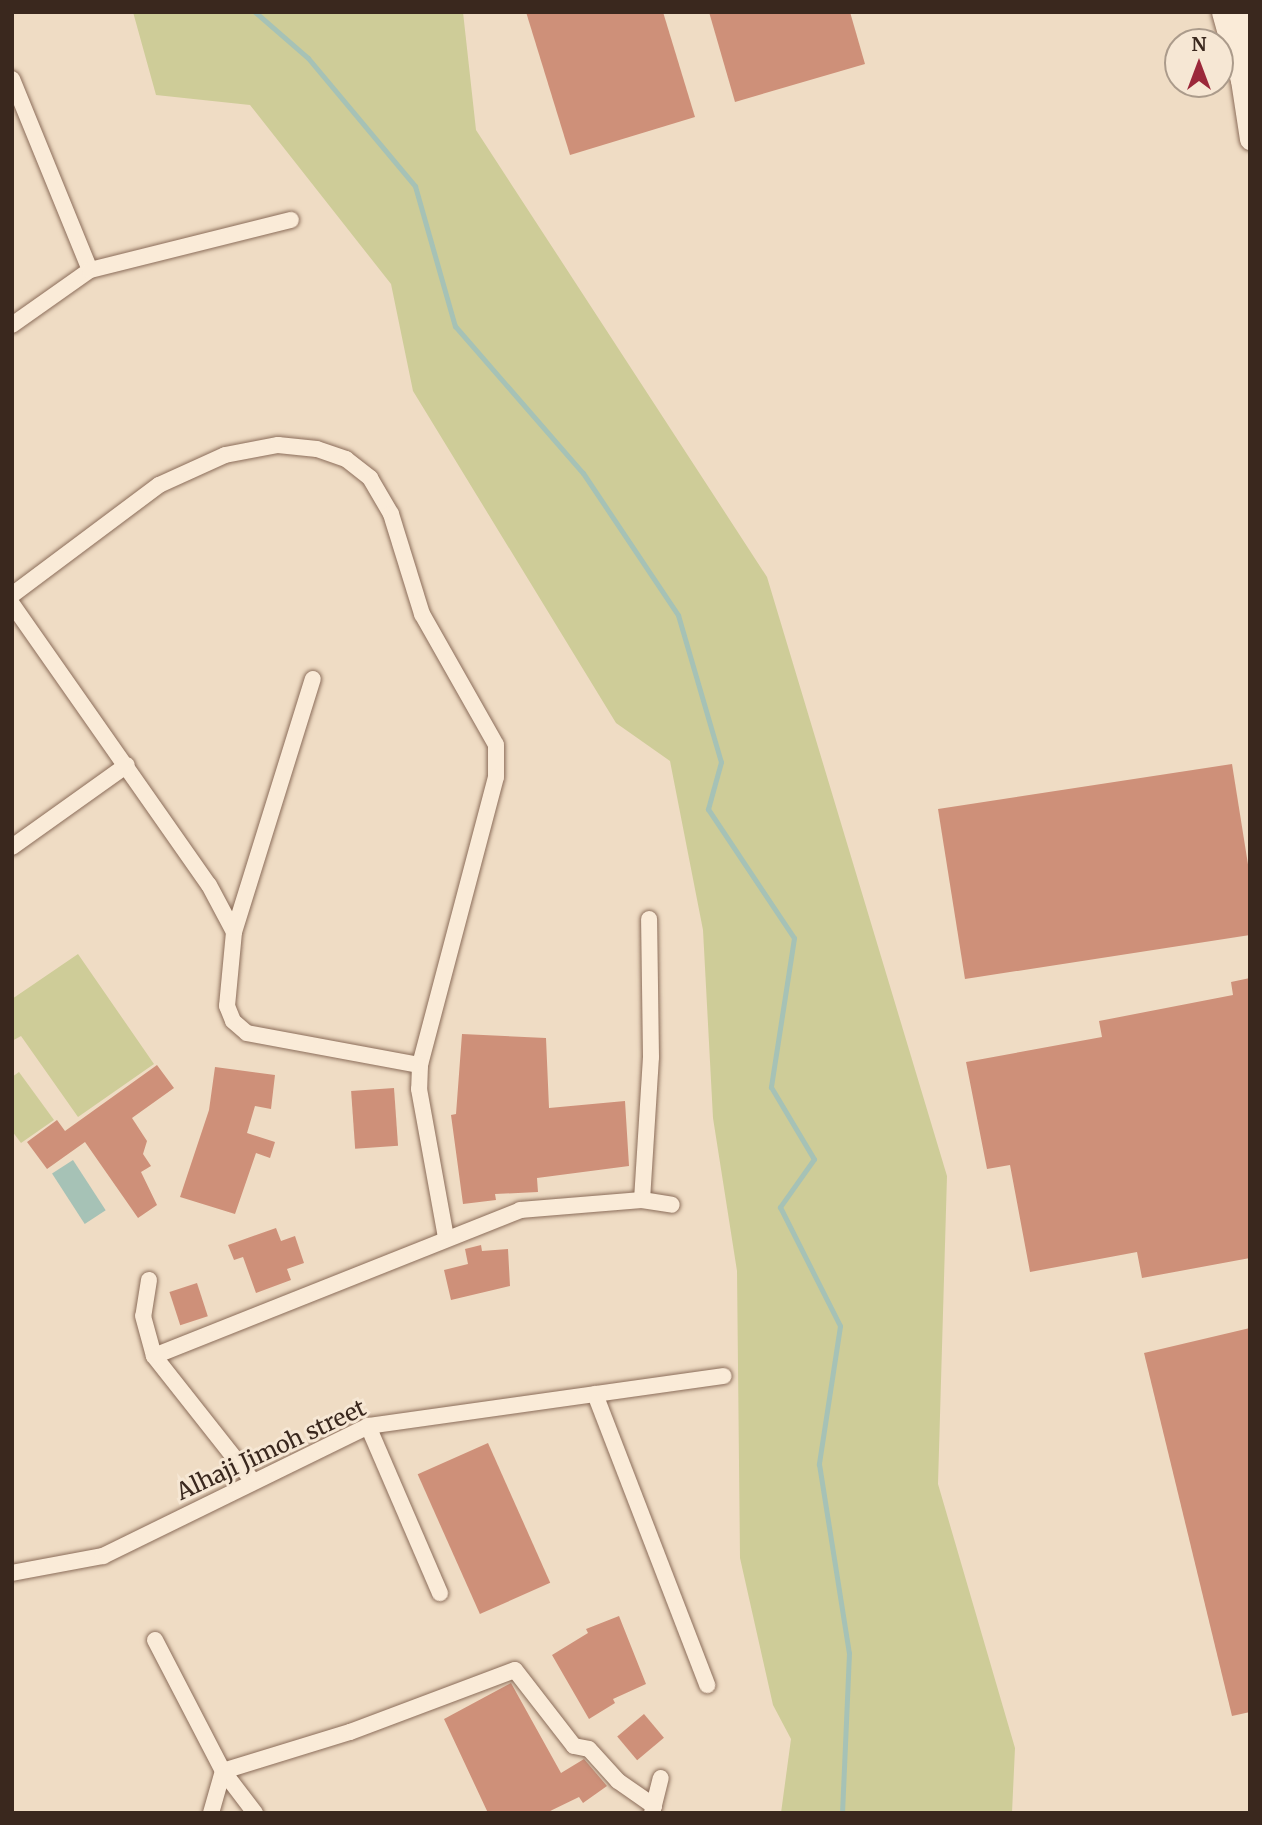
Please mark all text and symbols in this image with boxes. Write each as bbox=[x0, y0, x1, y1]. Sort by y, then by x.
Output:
north arrow bbox=[1164, 28, 1234, 98]
text: N bbox=[1191, 32, 1207, 56]
street label: Alhaji Jimoh street bbox=[172, 1394, 370, 1506]

